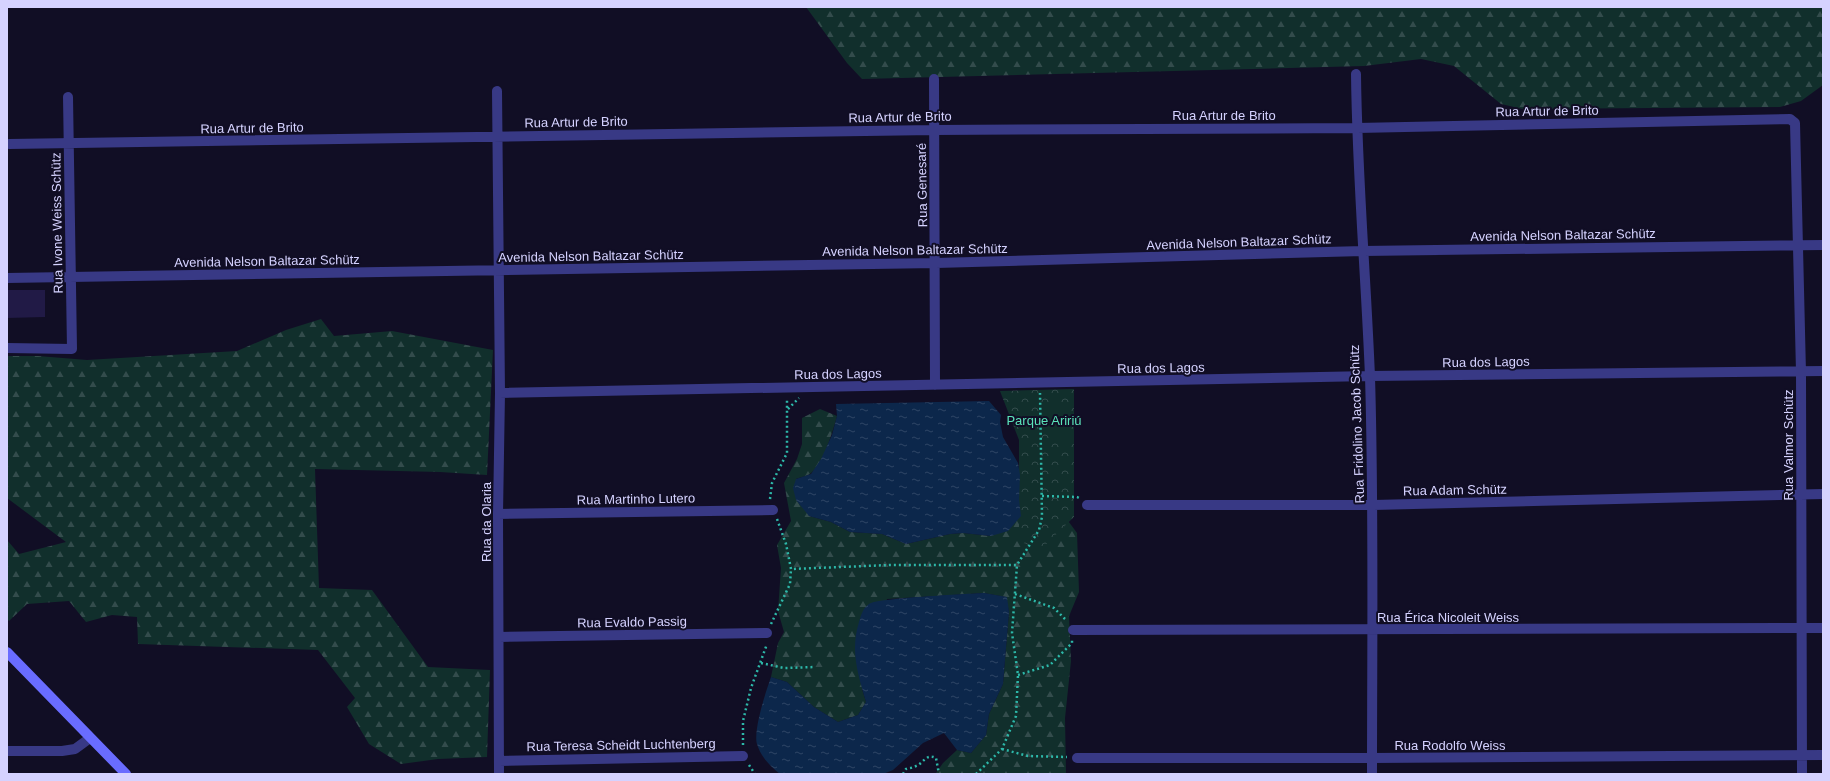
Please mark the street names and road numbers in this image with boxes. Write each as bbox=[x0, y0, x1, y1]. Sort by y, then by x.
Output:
street label: Rua Artur de Brito bbox=[1495, 103, 1599, 119]
street label: Rua Artur de Brito bbox=[1172, 108, 1276, 123]
street label: Rua Artur de Brito bbox=[848, 109, 952, 125]
street label: Rua Artur de Brito bbox=[524, 114, 628, 130]
street label: Rua Artur de Brito bbox=[200, 120, 304, 136]
street label: Rua Genesaré bbox=[914, 143, 930, 227]
street label: Rua Ivone Weiss Schütz bbox=[48, 152, 66, 294]
street label: Avenida Nelson Baltazar Schütz bbox=[1470, 226, 1656, 244]
street label: Avenida Nelson Baltazar Schütz bbox=[1146, 231, 1332, 253]
street label: Avenida Nelson Baltazar Schütz bbox=[822, 241, 1008, 259]
street label: Avenida Nelson Baltazar Schütz bbox=[498, 247, 684, 265]
street label: Avenida Nelson Baltazar Schütz bbox=[174, 252, 360, 270]
street label: Rua Fridolino Jacob Schütz bbox=[1347, 344, 1367, 504]
street label: Rua dos Lagos bbox=[1442, 354, 1530, 370]
street label: Rua dos Lagos bbox=[1117, 360, 1205, 376]
street label: Rua dos Lagos bbox=[794, 366, 882, 382]
street label: Rua Valmor Schütz bbox=[1781, 389, 1796, 501]
street label: Rua da Olaria bbox=[479, 481, 494, 562]
street label: Rua Adam Schütz bbox=[1403, 482, 1507, 498]
street label: Rua Martinho Lutero bbox=[577, 490, 695, 508]
street label: Rua Érica Nicoleit Weiss bbox=[1377, 610, 1520, 625]
street label: Rua Evaldo Passig bbox=[577, 614, 687, 630]
street label: Rua Teresa Scheidt Luchtenberg bbox=[526, 736, 716, 754]
street label: Rua Rodolfo Weiss bbox=[1394, 738, 1506, 753]

